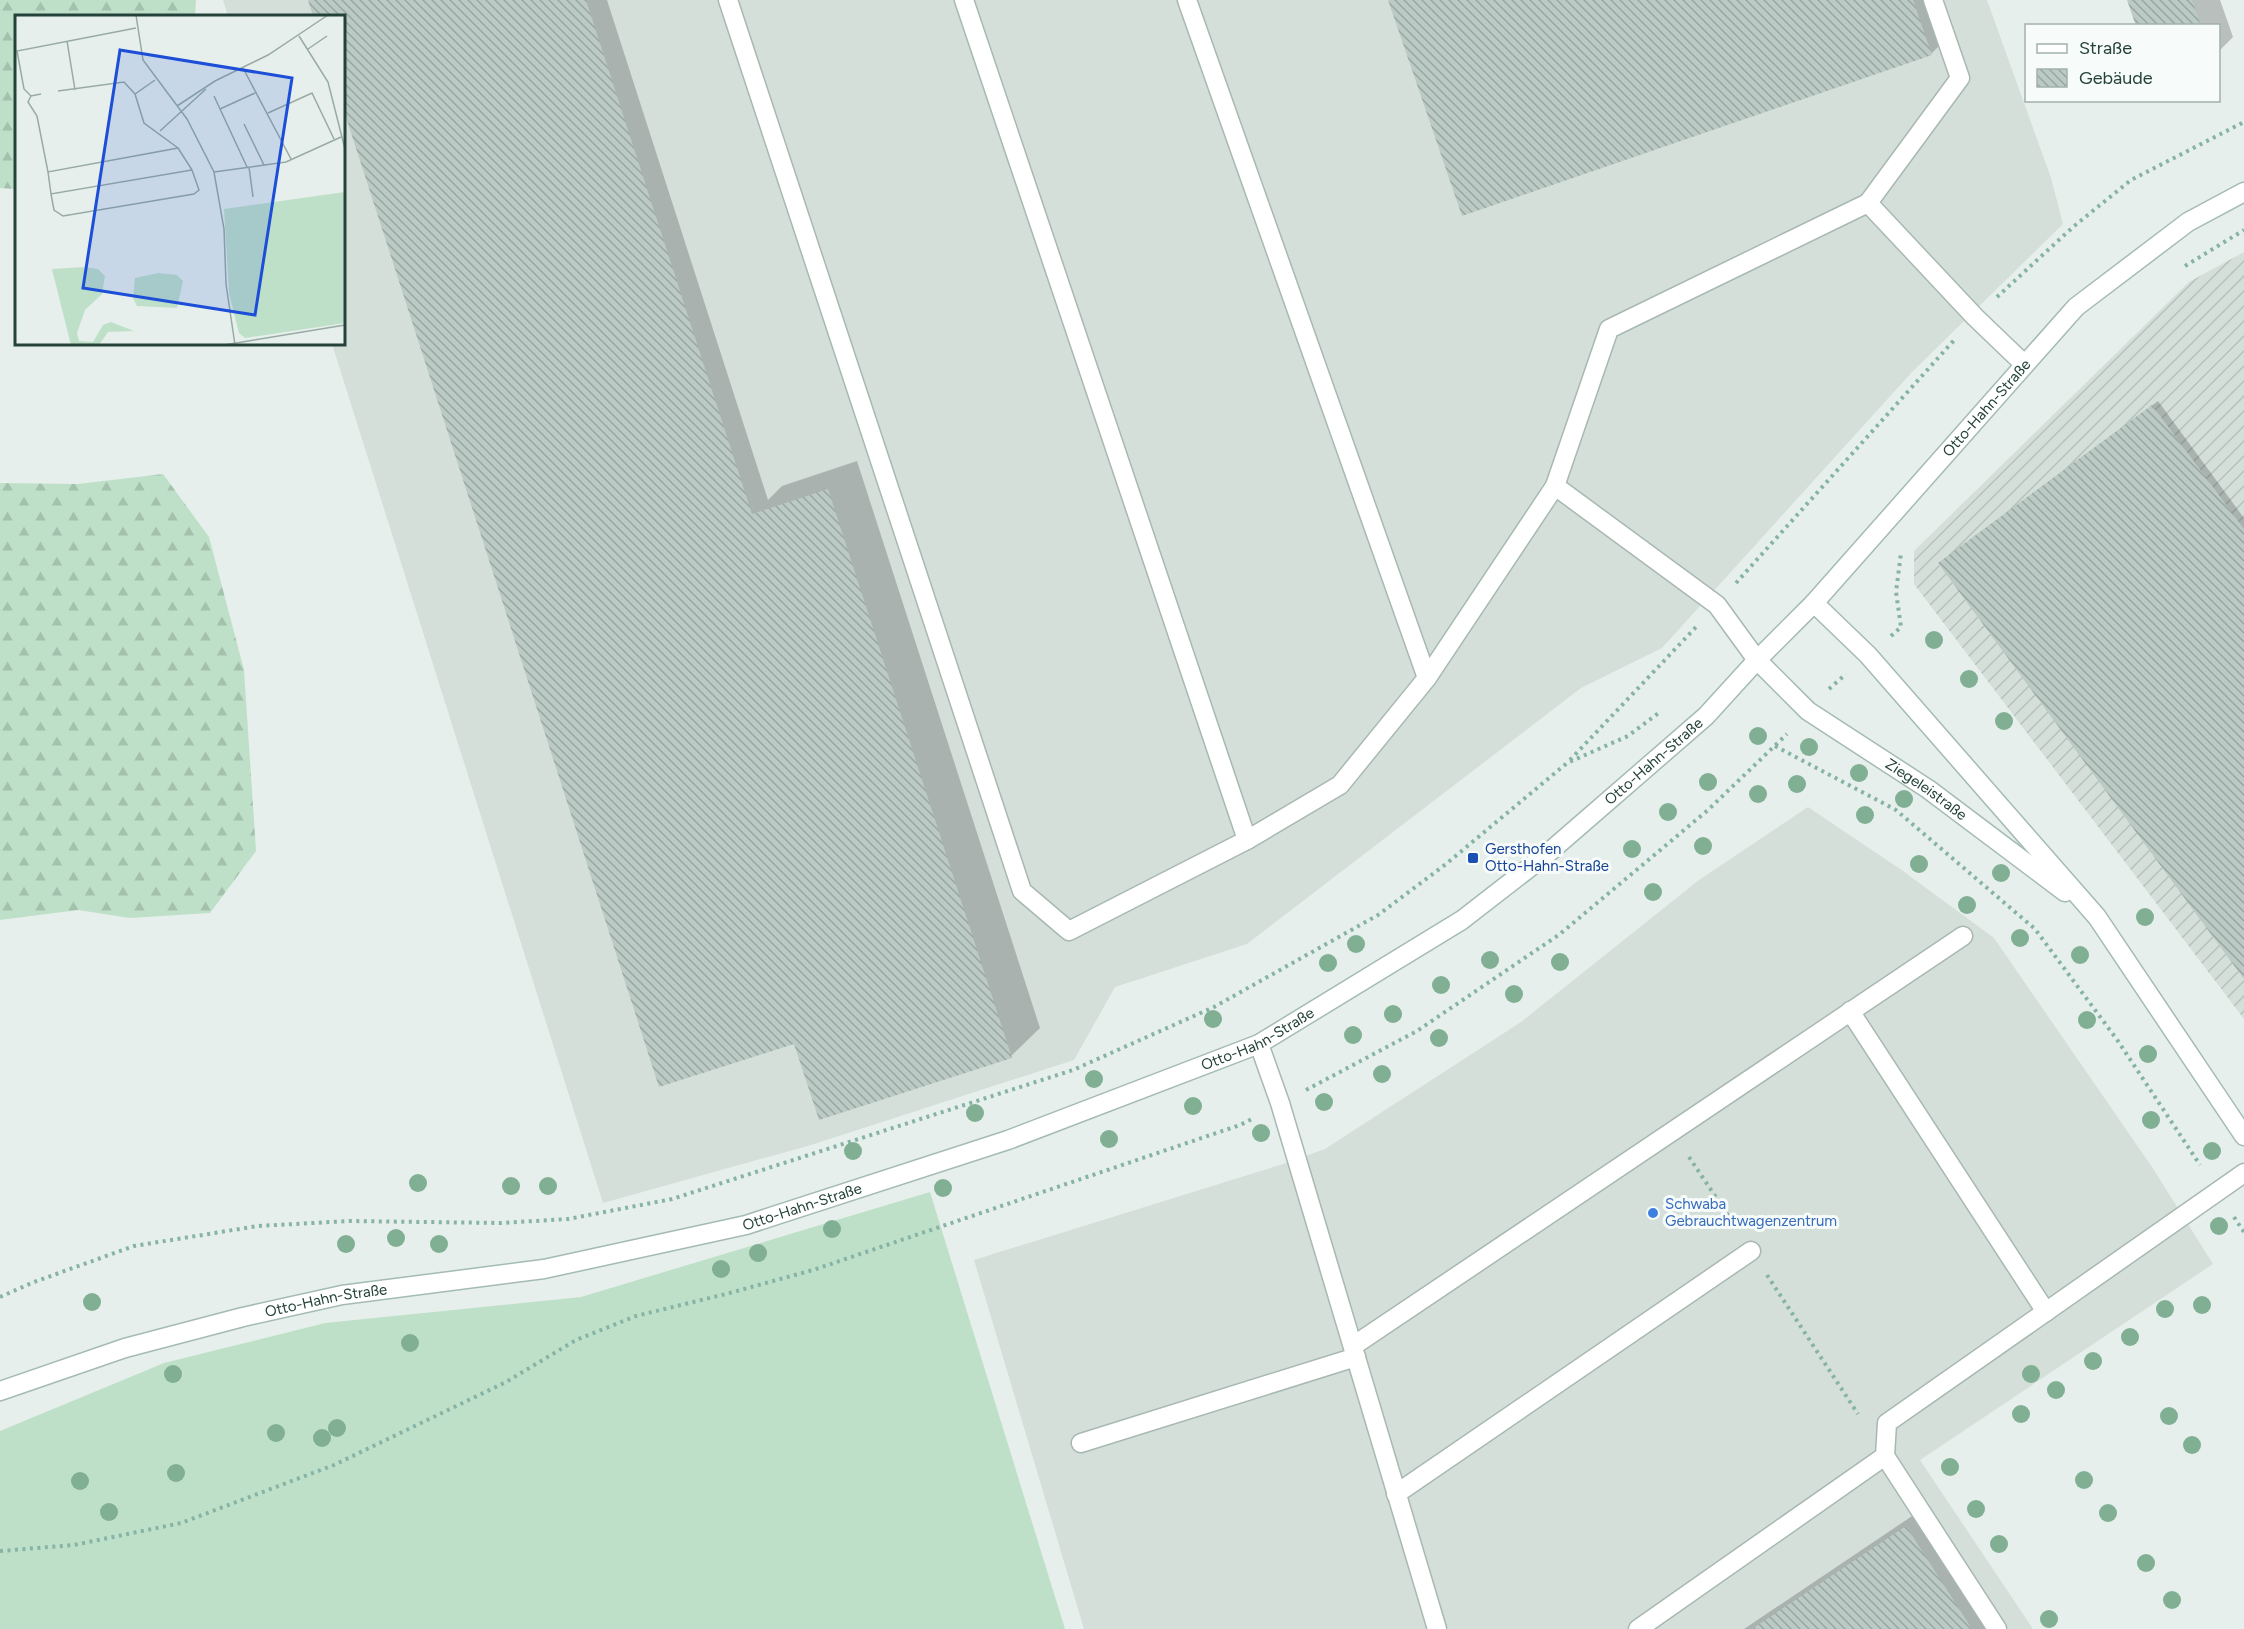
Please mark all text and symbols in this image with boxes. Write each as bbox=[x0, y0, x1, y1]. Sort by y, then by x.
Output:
inset map bbox=[15, 15, 345, 345]
legend bbox=[2025, 24, 2220, 102]
text: Straße bbox=[2079, 37, 2132, 59]
text: Gebäude bbox=[2079, 67, 2153, 89]
street label: Otto-Hahn-Straße bbox=[1939, 356, 2034, 460]
street label: Otto-Hahn-Straße bbox=[1601, 714, 1707, 809]
street label: Ziegeleistraße bbox=[1882, 755, 1971, 824]
place label: Gersthofen Otto-Hahn-Straße bbox=[1485, 840, 1609, 875]
marker: Gersthofen Otto-Hahn-Straße bbox=[1466, 851, 1480, 865]
street label: Otto-Hahn-Straße bbox=[1199, 1004, 1317, 1074]
street label: Otto-Hahn-Straße bbox=[740, 1179, 864, 1235]
place label: Schwaba Gebrauchtwagenzentrum bbox=[1665, 1195, 1837, 1230]
marker: Schwaba Gebrauchtwagenzentrum bbox=[1646, 1206, 1660, 1220]
street label: Otto-Hahn-Straße bbox=[263, 1280, 388, 1321]

